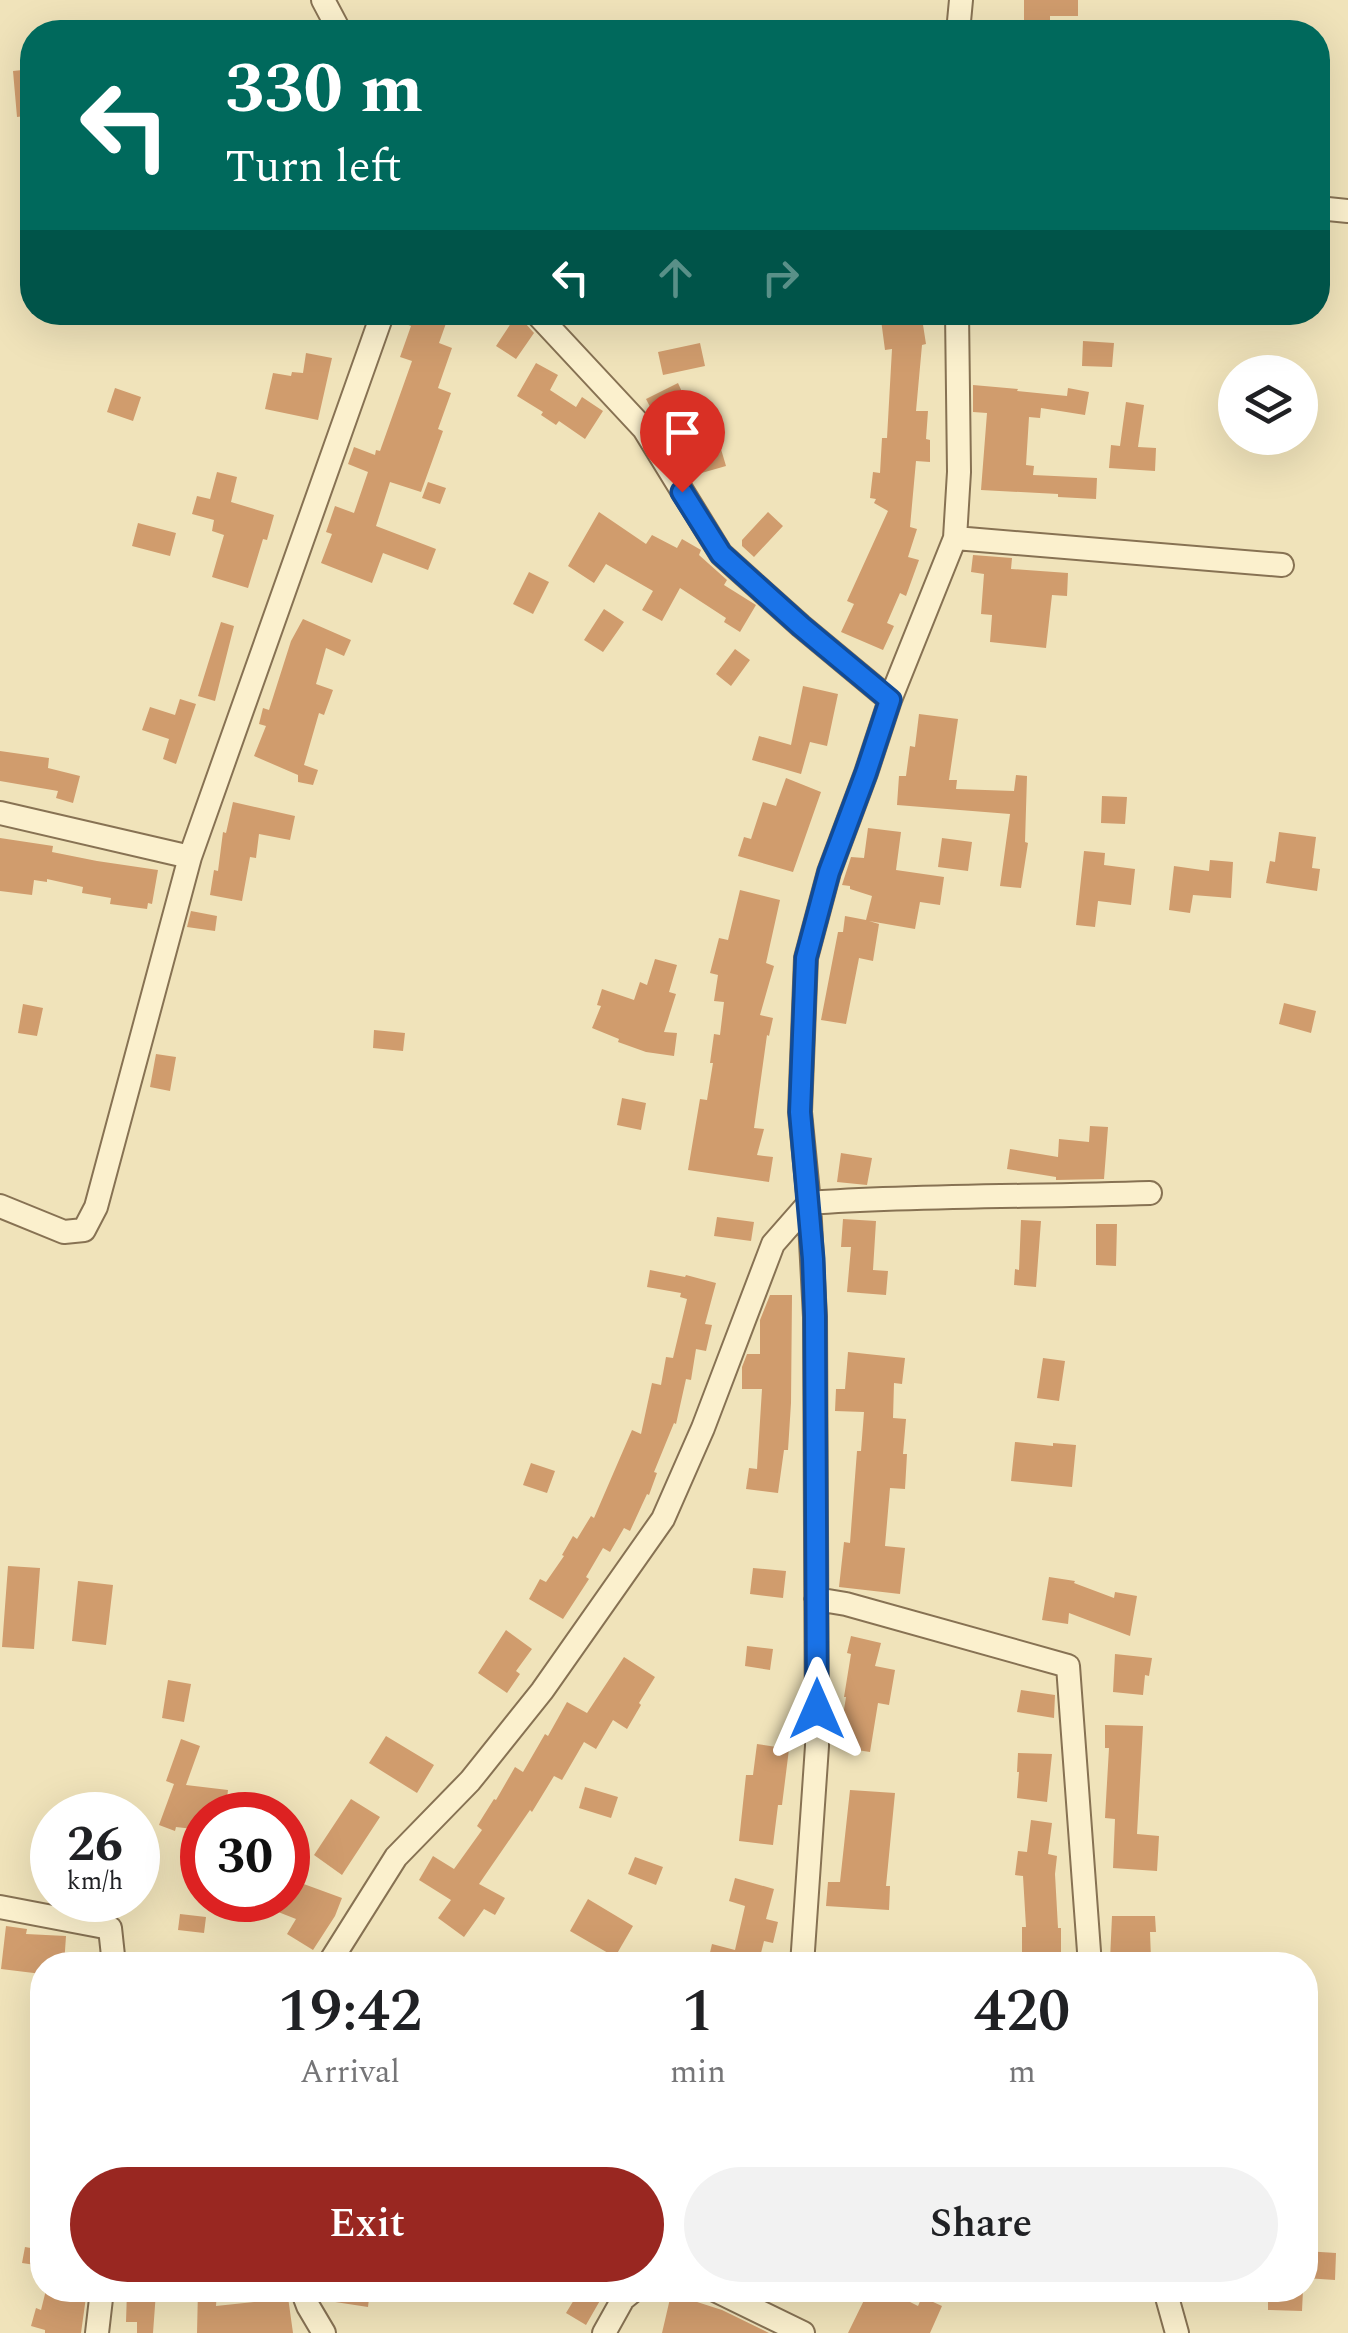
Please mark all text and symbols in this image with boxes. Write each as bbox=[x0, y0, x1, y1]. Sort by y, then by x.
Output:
text: 330 m bbox=[225, 37, 423, 143]
icon: left bbox=[60, 60, 190, 190]
text: Turn left bbox=[225, 133, 402, 202]
icon: left bbox=[543, 250, 598, 305]
icon: ahead bbox=[648, 250, 703, 305]
icon: right bbox=[753, 250, 808, 305]
map controls bbox=[1218, 355, 1318, 455]
button: layers bbox=[1218, 355, 1318, 455]
pin bbox=[640, 390, 725, 493]
icon: arrive bbox=[655, 405, 710, 460]
position arrow bbox=[765, 1657, 869, 1761]
speed limit sign: 30 bbox=[180, 1792, 310, 1922]
text: 26 bbox=[67, 1807, 123, 1883]
text: km/h bbox=[67, 1863, 123, 1901]
text: 19:42 bbox=[278, 1966, 422, 2058]
text: 1 bbox=[682, 1966, 714, 2058]
text: 420 bbox=[974, 1966, 1070, 2058]
text: Arrival bbox=[300, 2048, 400, 2097]
text: min bbox=[670, 2048, 726, 2097]
text: m bbox=[1008, 2048, 1036, 2097]
button: Exit bbox=[70, 2167, 664, 2282]
button: Share bbox=[684, 2167, 1278, 2282]

